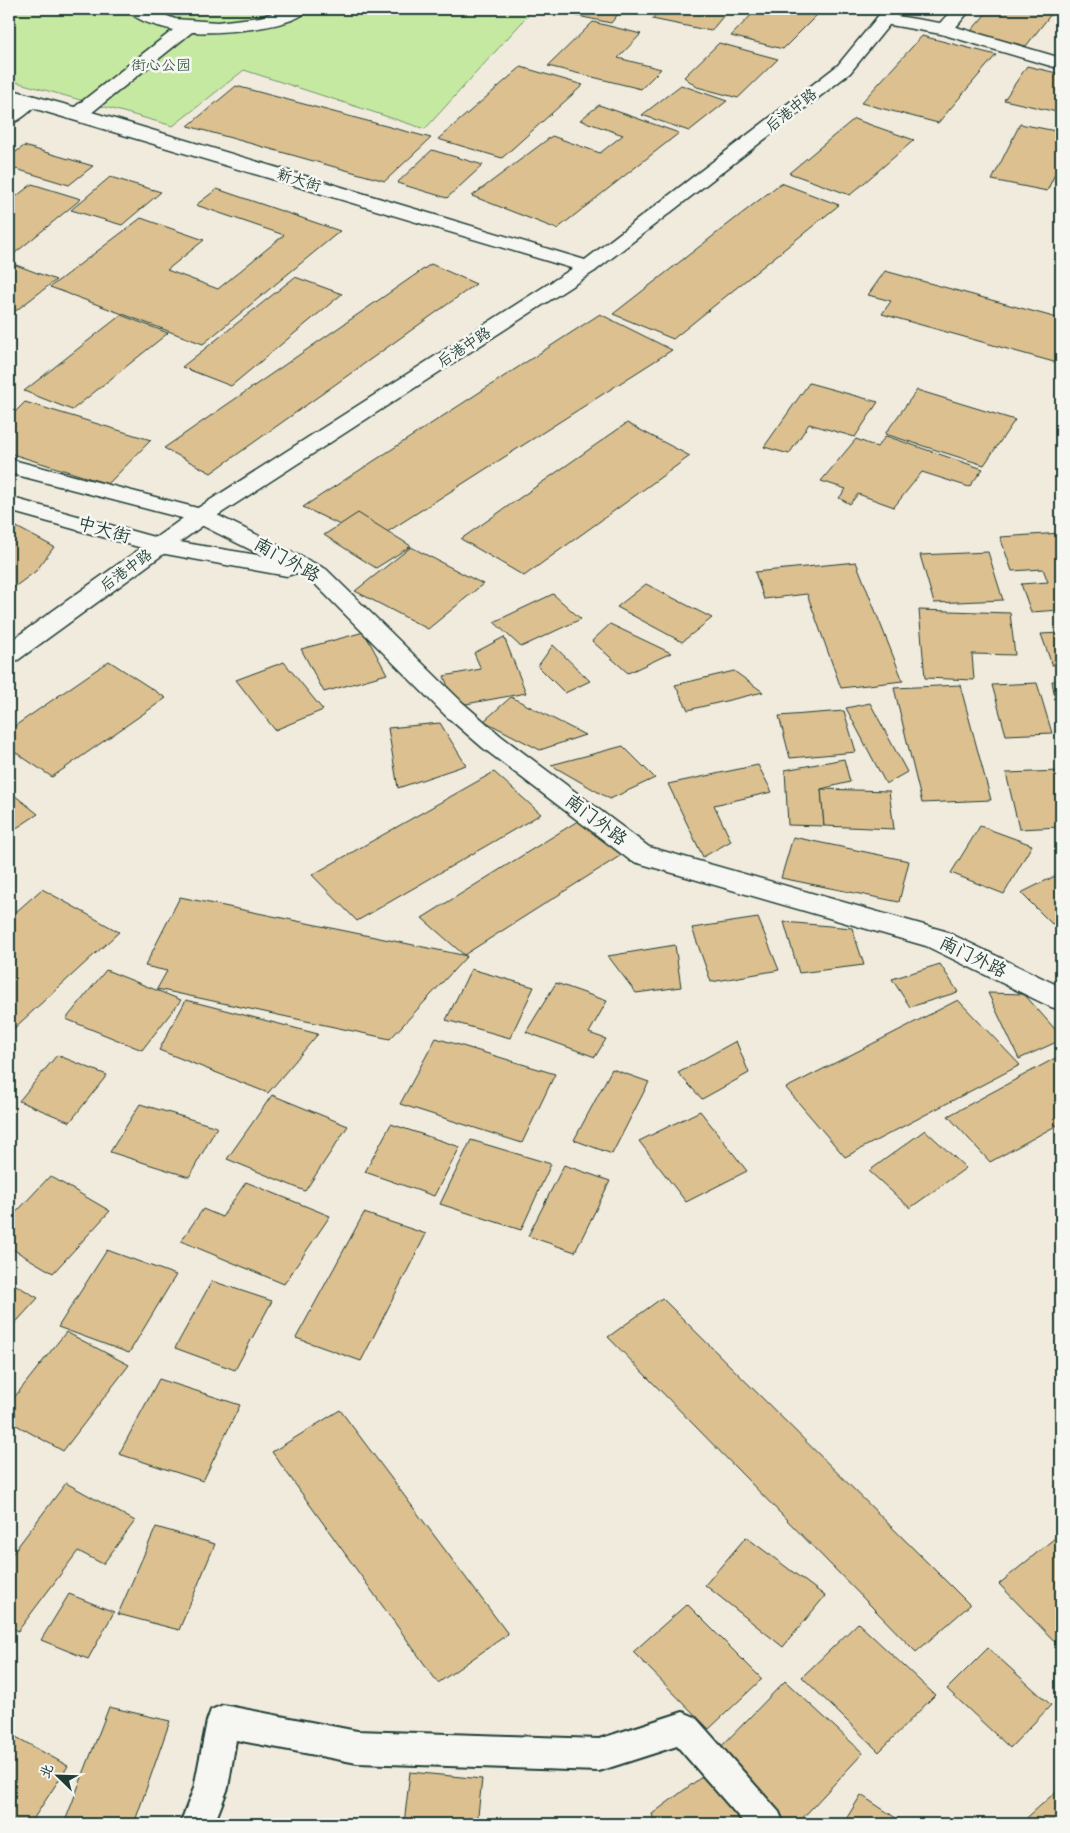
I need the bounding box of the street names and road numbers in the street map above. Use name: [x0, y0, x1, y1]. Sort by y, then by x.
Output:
street label: 后港中路: [762, 84, 820, 136]
street label: 新大街: [275, 165, 323, 195]
street label: 后港中路: [434, 323, 494, 371]
street label: 中大街: [75, 512, 133, 548]
street label: 南门外路: [250, 533, 324, 587]
street label: 后港中路: [96, 545, 156, 595]
street label: 南门外路: [561, 790, 631, 850]
street label: 南门外路: [936, 932, 1010, 982]

